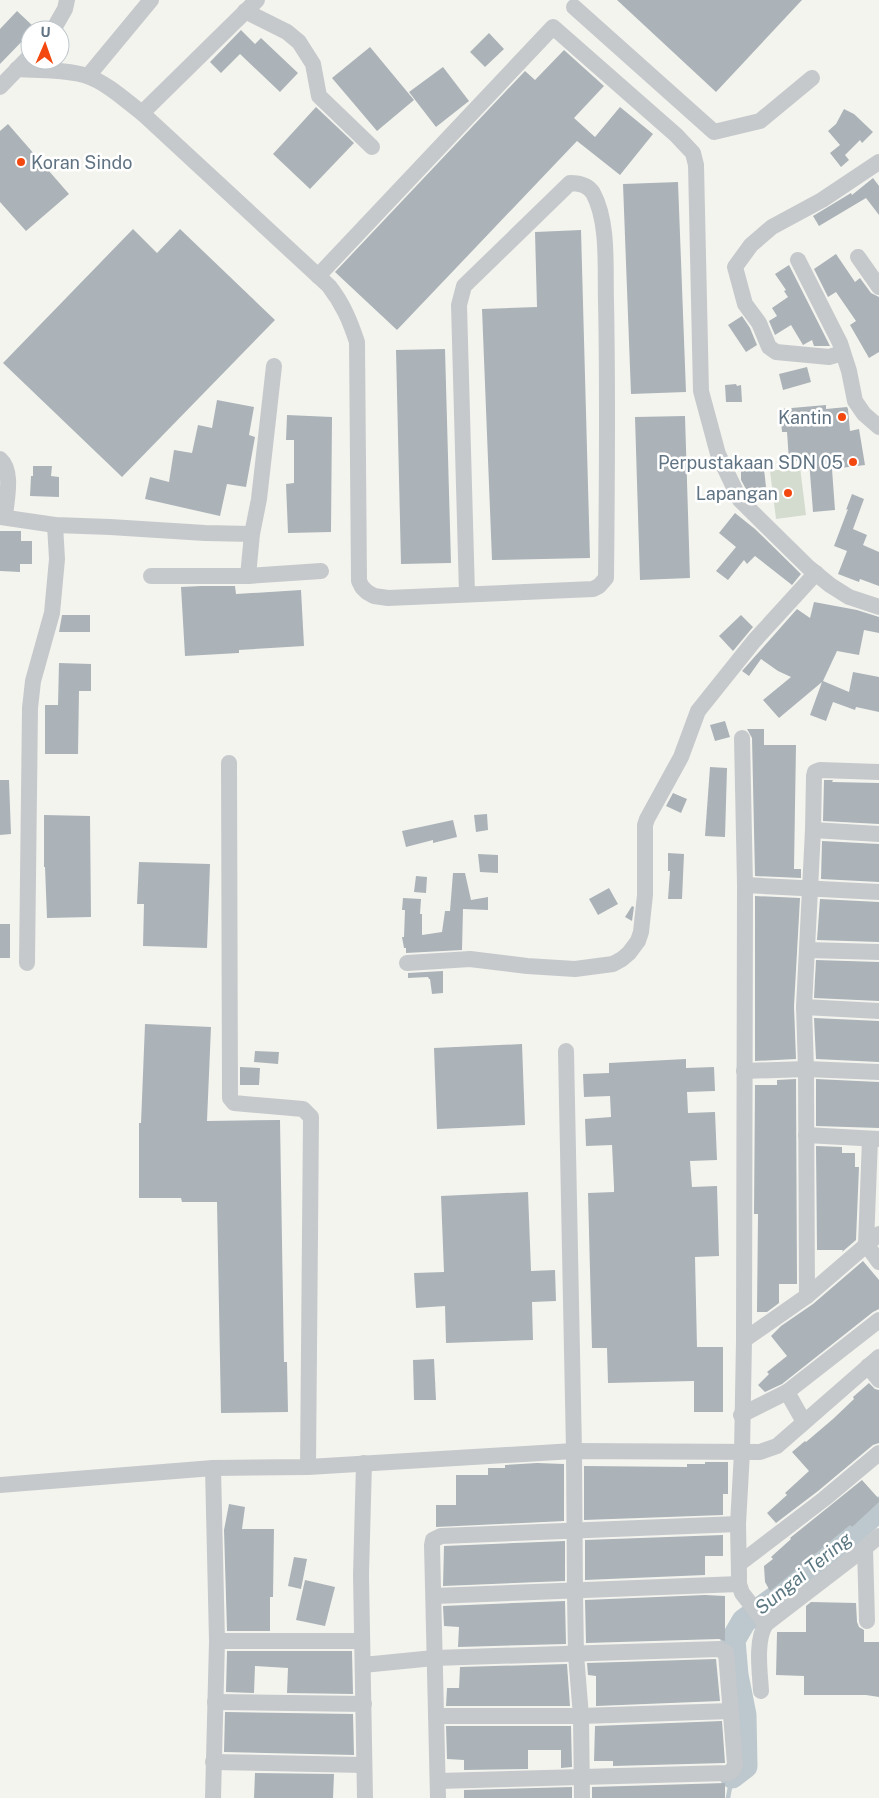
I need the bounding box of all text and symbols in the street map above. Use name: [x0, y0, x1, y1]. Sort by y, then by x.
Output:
north arrow: [20, 20, 70, 70]
text: U: [40, 24, 51, 40]
place label: Koran Sindo: [31, 152, 132, 173]
marker: Koran Sindo: [15, 156, 27, 168]
place label: Kantin: [778, 407, 832, 428]
marker: Kantin: [836, 411, 848, 423]
place label: Perpustakaan SDN 05: [658, 452, 843, 473]
marker: Perpustakaan SDN 05: [847, 456, 859, 468]
place label: Lapangan: [696, 483, 778, 504]
marker: Lapangan: [782, 487, 794, 499]
water label: Sungai Tering: [750, 1527, 856, 1619]

